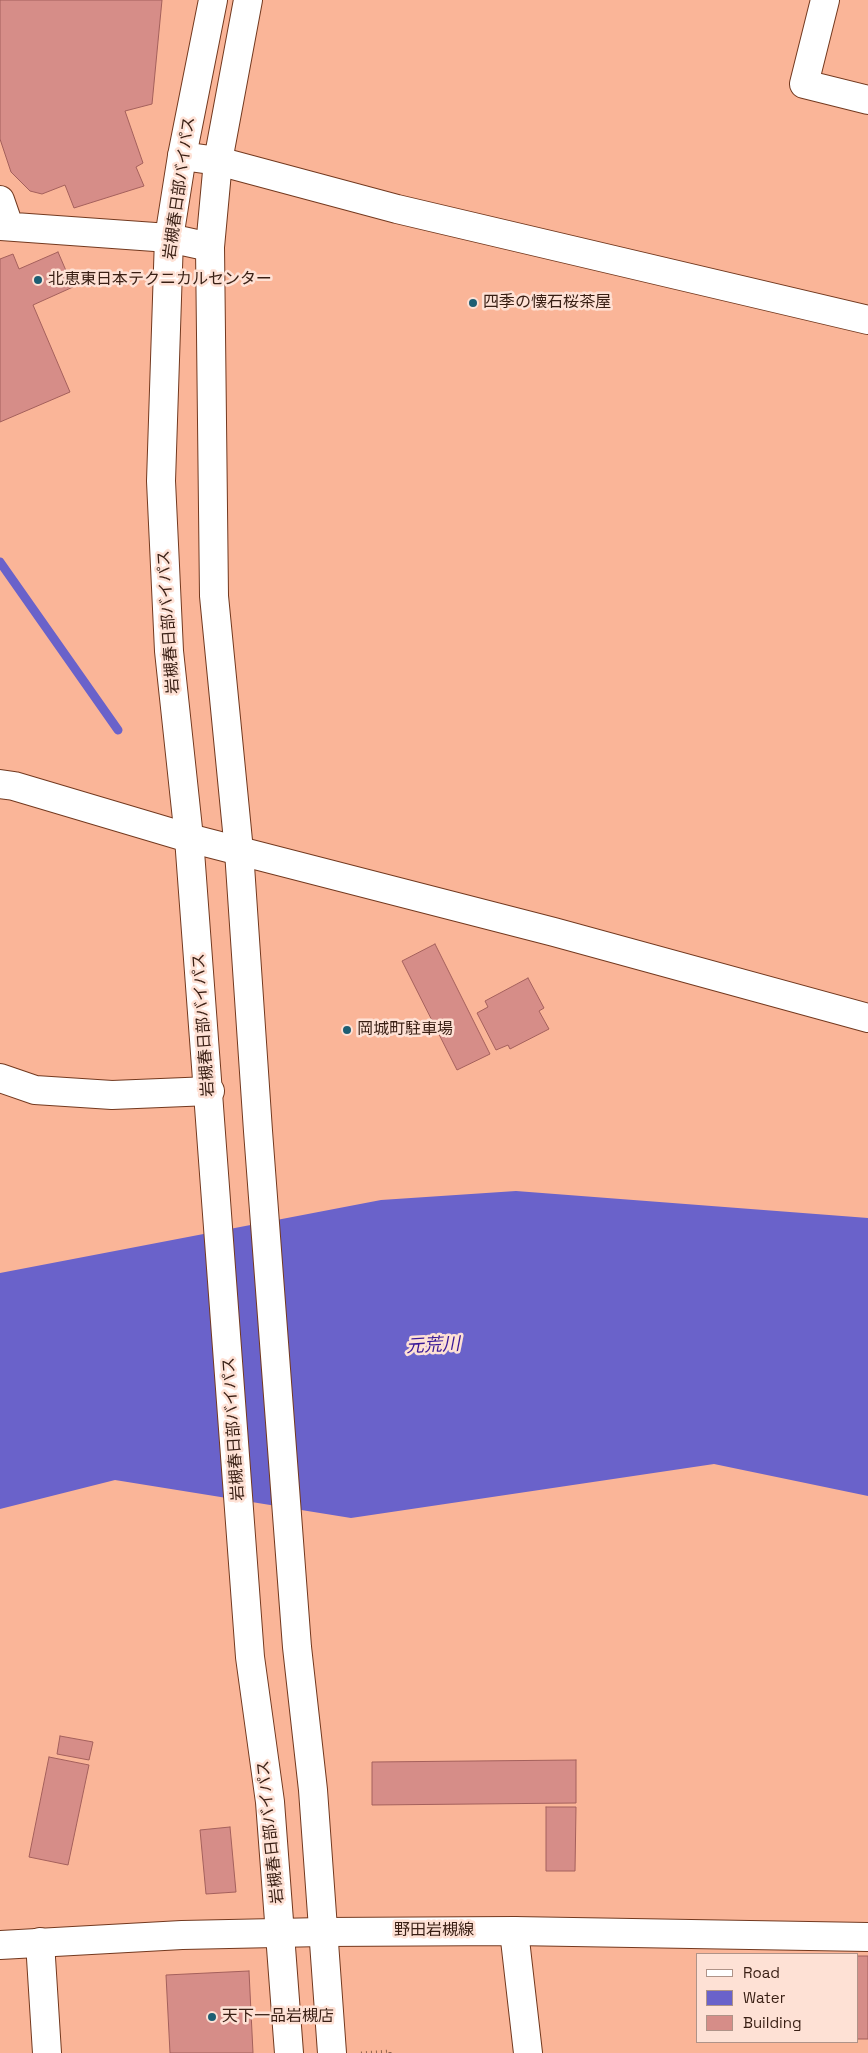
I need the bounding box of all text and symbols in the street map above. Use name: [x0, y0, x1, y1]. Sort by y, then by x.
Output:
street label: 岩槻春日部バイパス: [160, 115, 200, 261]
place label: 北恵東日本テクニカルセンター: [48, 270, 272, 290]
marker: 北恵東日本テクニカルセンター: [32, 274, 44, 286]
place label: 四季の懐石桜茶屋: [483, 293, 611, 313]
marker: 四季の懐石桜茶屋: [467, 297, 479, 309]
street label: 岩槻春日部バイパス: [154, 550, 184, 694]
street label: 岩槻春日部バイパス: [189, 953, 219, 1097]
place label: 岡城町駐車場: [357, 1020, 453, 1040]
marker: 岡城町駐車場: [341, 1024, 353, 1036]
water label: 元荒川: [405, 1334, 461, 1358]
street label: 岩槻春日部バイパス: [219, 1357, 249, 1501]
street label: 岩槻春日部バイパス: [254, 1759, 288, 1905]
street label: 野田岩槻線: [394, 1921, 474, 1941]
legend: [696, 1953, 858, 2043]
text: Road: [743, 1963, 780, 1982]
text: Water: [743, 1988, 785, 2007]
place label: 天下一品岩槻店: [222, 2007, 334, 2027]
marker: 天下一品岩槻店: [206, 2011, 218, 2023]
text: Building: [743, 2013, 802, 2032]

